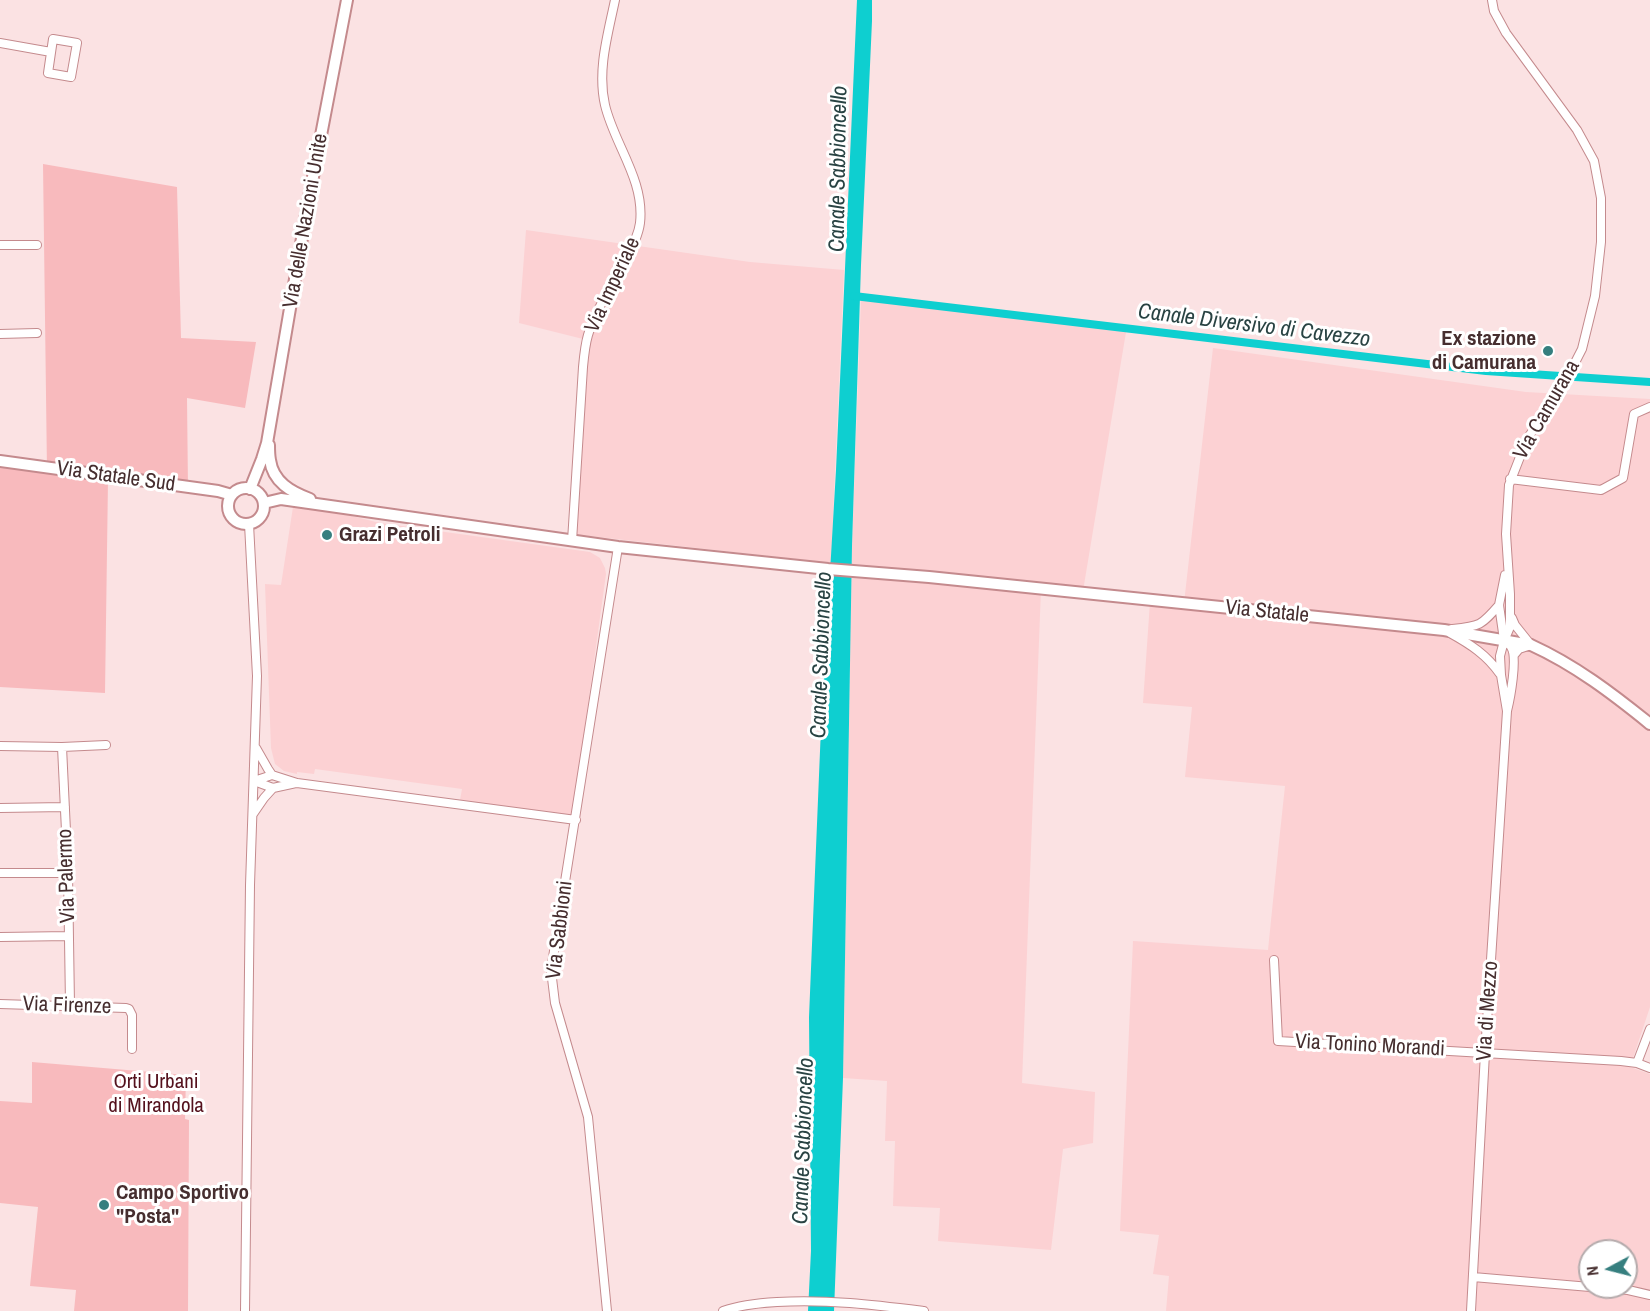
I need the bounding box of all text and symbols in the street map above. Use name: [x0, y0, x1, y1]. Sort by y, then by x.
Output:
water label: Canale Sabbioncello: [824, 86, 854, 252]
street label: Via delle Nazioni Unite: [278, 132, 334, 310]
street label: Via Imperiale: [580, 233, 646, 337]
water label: Canale Diversivo di Cavezzo: [1136, 299, 1372, 353]
place label: Ex stazione di Camurana: [1432, 326, 1536, 376]
marker: Ex stazione di Camurana: [1541, 344, 1555, 358]
street label: Via Camurana: [1508, 356, 1586, 464]
street label: Via Statale Sud: [55, 456, 177, 498]
place label: Grazi Petroli: [339, 522, 440, 548]
marker: Grazi Petroli: [320, 528, 334, 542]
water label: Canale Sabbioncello: [806, 571, 838, 739]
street label: Via Statale: [1224, 595, 1310, 629]
street label: Via Palermo: [53, 828, 81, 924]
street label: Via Sabbioni: [541, 879, 579, 981]
street label: Via di Mezzo: [1472, 960, 1504, 1062]
street label: Via Firenze: [22, 992, 112, 1020]
street label: Via Tonino Morandi: [1294, 1029, 1446, 1063]
water label: Canale Sabbioncello: [788, 1057, 820, 1225]
park label: Orti Urbani di Mirandola: [108, 1069, 204, 1119]
place label: Campo Sportivo "Posta": [116, 1180, 249, 1230]
marker: Campo Sportivo "Posta": [97, 1198, 111, 1212]
north arrow: [1578, 1239, 1638, 1299]
text: N: [1581, 1265, 1604, 1277]

